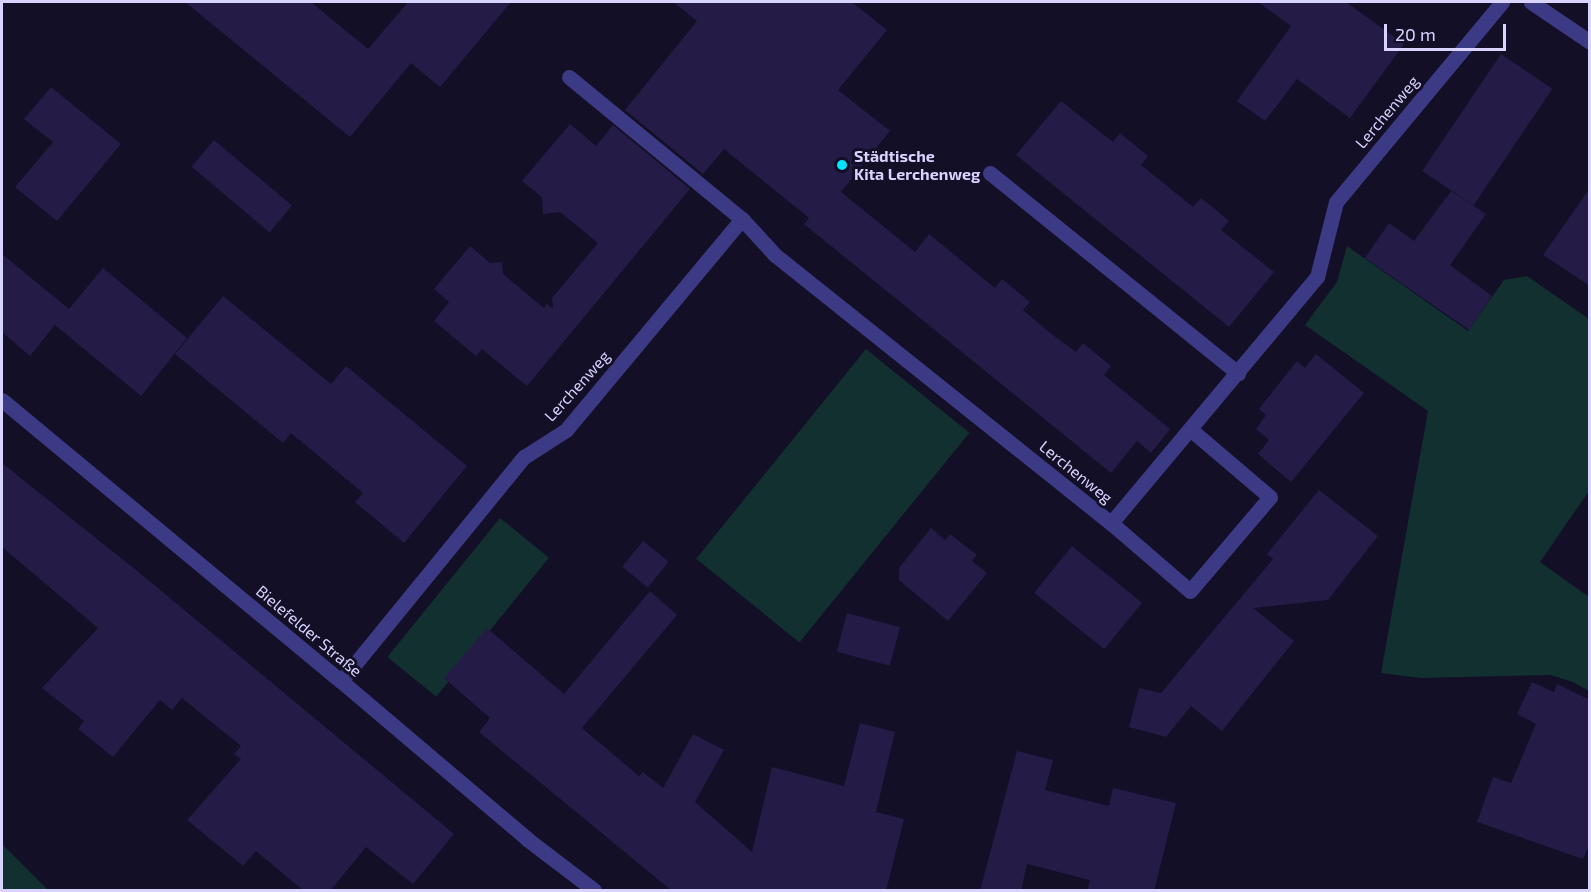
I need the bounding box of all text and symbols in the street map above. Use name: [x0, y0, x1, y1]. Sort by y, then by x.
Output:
scale bar: [1387, 12, 1508, 50]
text: 20 m: [1395, 23, 1436, 45]
street label: Lerchenweg: [1351, 72, 1423, 152]
place label: Städtische Kita Lerchenweg: [854, 146, 980, 184]
marker: Städtische Kita Lerchenweg: [835, 158, 849, 172]
street label: Lerchenweg: [540, 347, 614, 425]
street label: Lerchenweg: [1036, 437, 1116, 507]
street label: Bielefelder Straße: [252, 581, 366, 681]

